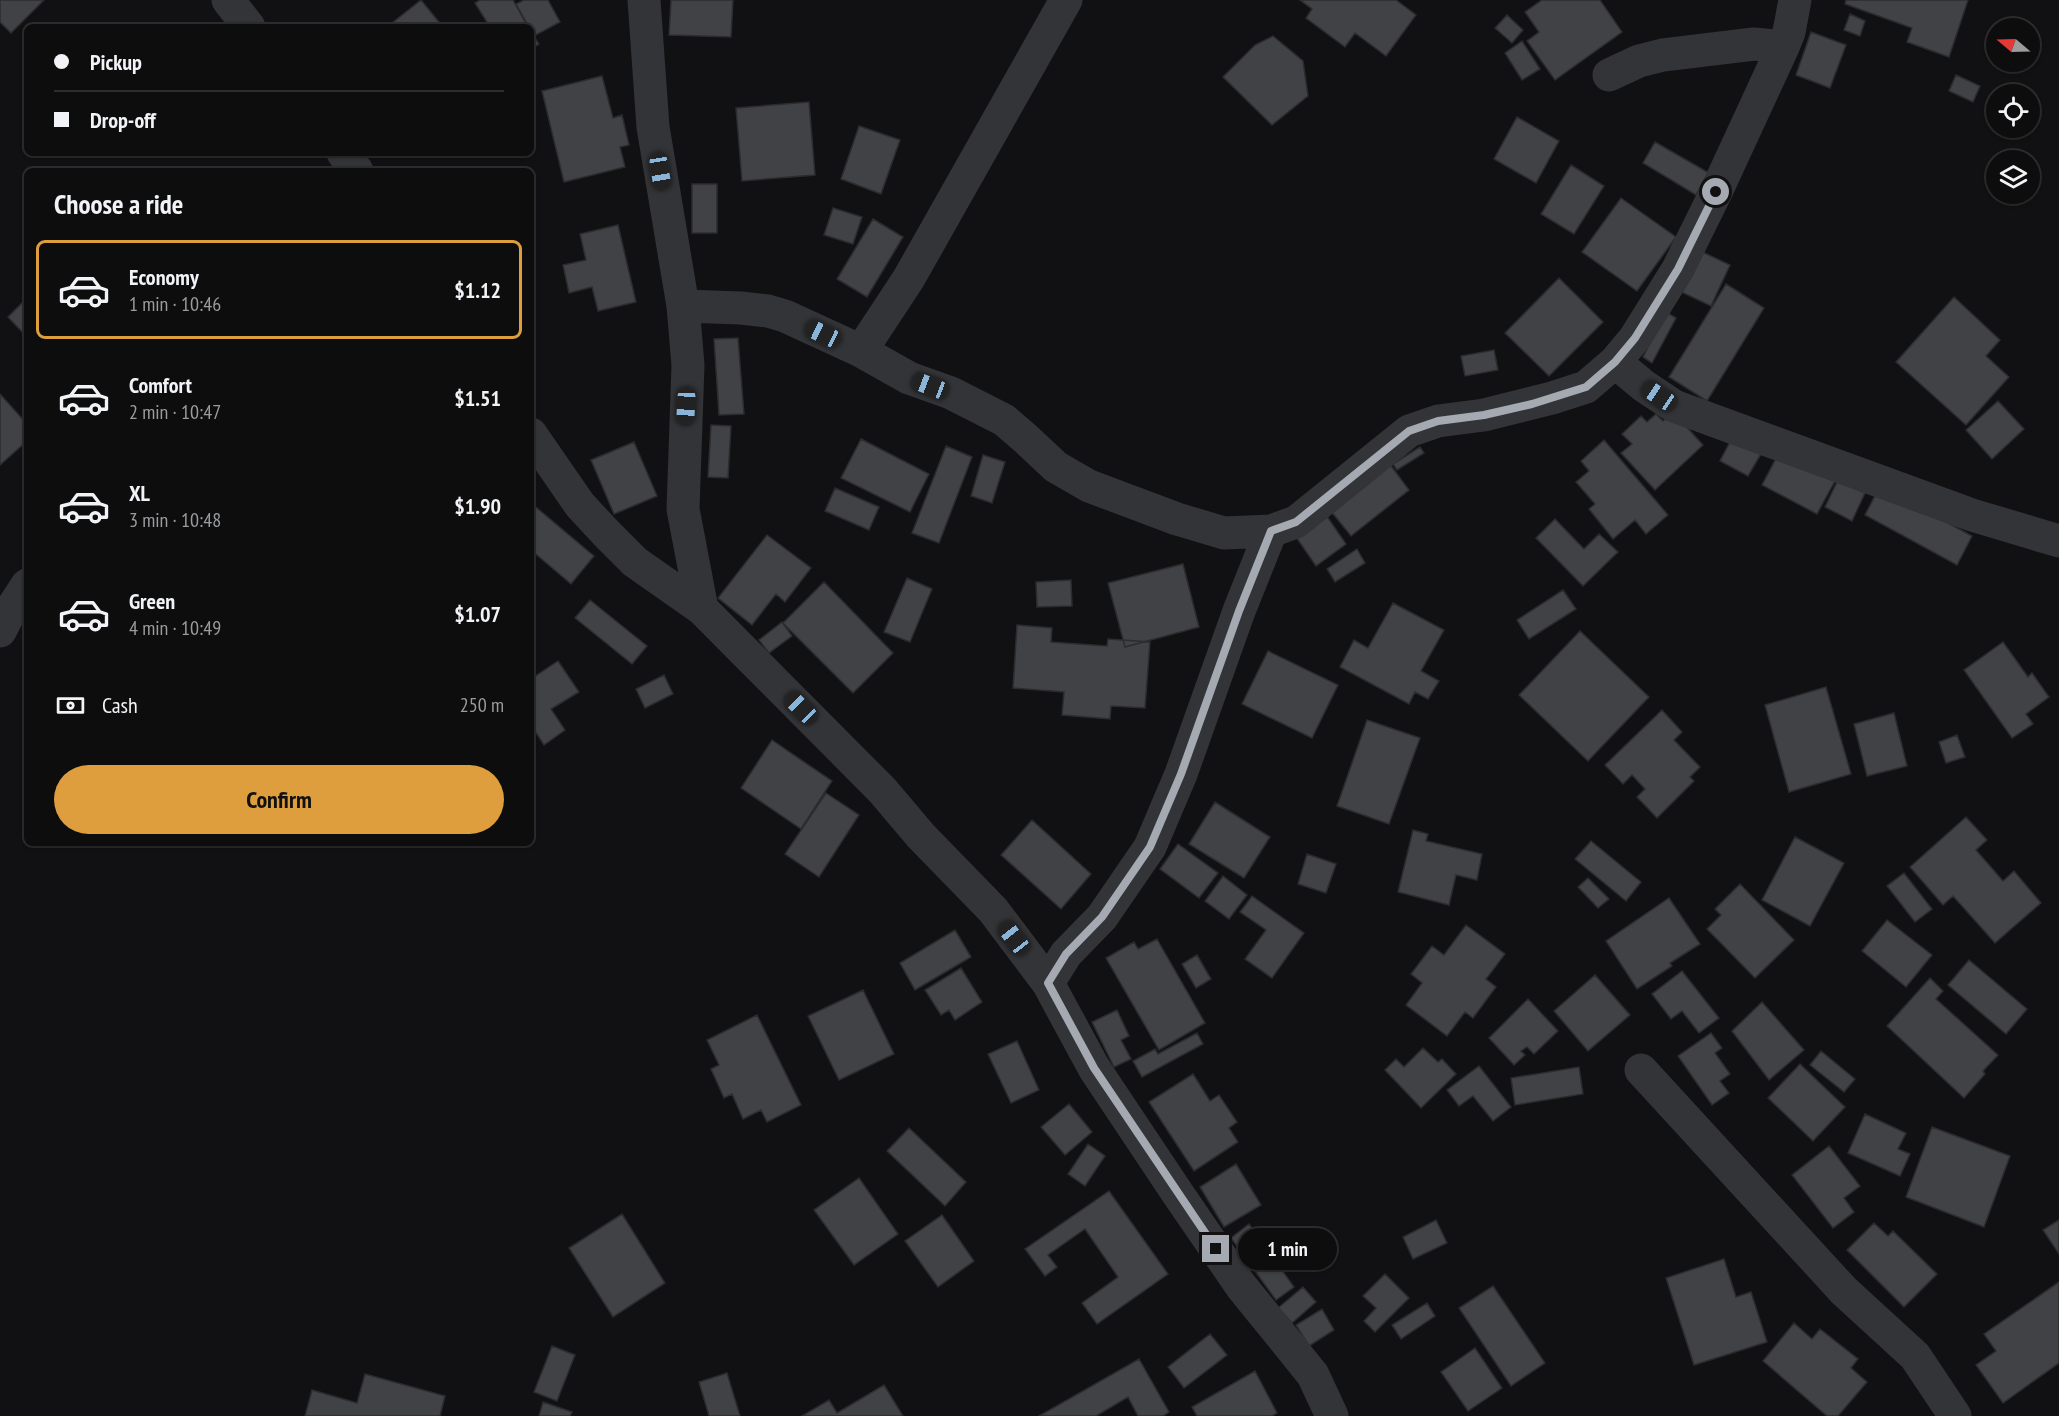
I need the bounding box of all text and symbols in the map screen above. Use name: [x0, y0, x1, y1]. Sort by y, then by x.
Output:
north arrow: [1986, 18, 2040, 72]
map controls: [1986, 18, 2040, 204]
text: Pickup: [90, 48, 142, 76]
button: locate: [1986, 84, 2040, 138]
text: Drop-off: [90, 106, 156, 134]
button: layers: [1986, 150, 2040, 204]
car: [648, 152, 672, 190]
route start: [1702, 178, 1729, 205]
text: Choose a ride: [54, 187, 183, 221]
icon: car: [57, 263, 111, 317]
text: Economy: [129, 263, 199, 291]
text: $1.12: [454, 276, 501, 304]
text: 1 min · 10:46: [129, 291, 221, 317]
car: [803, 318, 843, 350]
icon: car: [57, 371, 111, 425]
text: Comfort: [129, 371, 192, 399]
car: [910, 371, 950, 401]
car: [1639, 378, 1679, 414]
text: $1.51: [454, 384, 501, 412]
car: [676, 388, 696, 424]
text: 2 min · 10:47: [129, 399, 221, 425]
icon: car: [57, 479, 111, 533]
text: XL: [129, 479, 150, 507]
text: $1.90: [454, 492, 501, 520]
text: 3 min · 10:48: [129, 507, 221, 533]
icon: car: [57, 587, 111, 641]
text: Green: [129, 587, 175, 615]
text: $1.07: [454, 600, 501, 628]
text: 4 min · 10:49: [129, 615, 221, 641]
icon: cash: [54, 689, 87, 722]
car: [782, 689, 820, 727]
text: Cash: [102, 691, 138, 719]
text: 250 m: [460, 692, 504, 718]
button: Confirm: [54, 765, 504, 834]
car: [996, 918, 1032, 958]
callout: 1 min: [1237, 1228, 1336, 1270]
route end: [1202, 1235, 1229, 1262]
text: 1 min: [1267, 1236, 1308, 1262]

